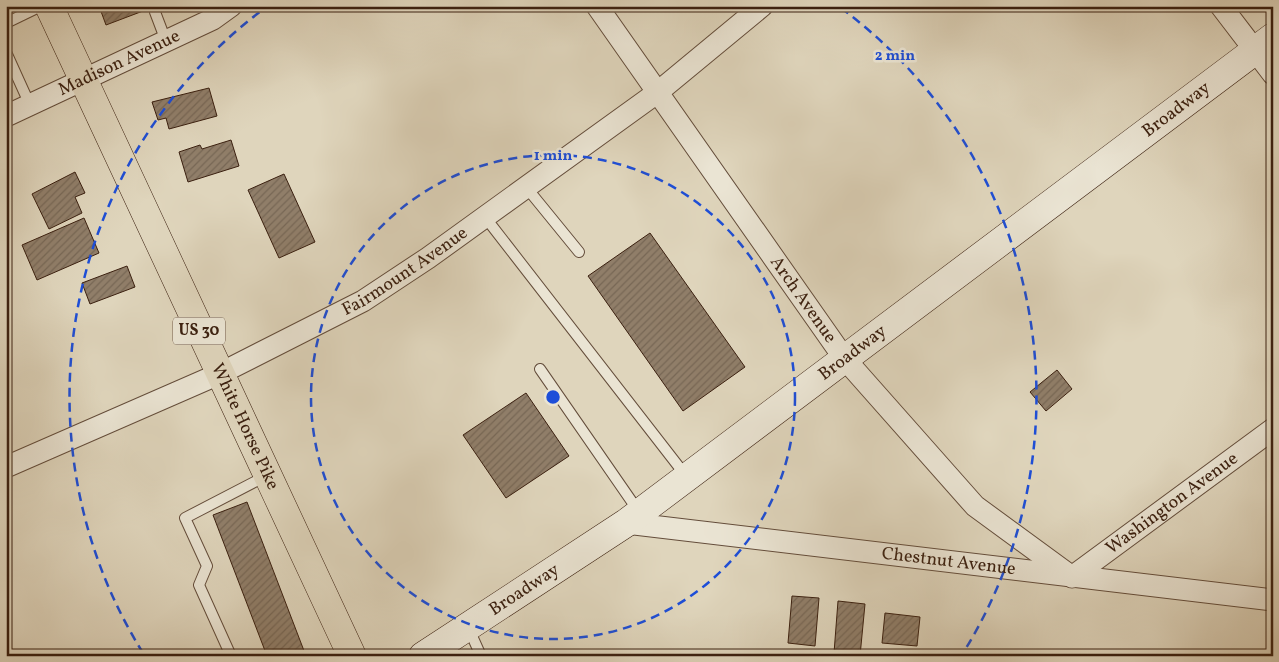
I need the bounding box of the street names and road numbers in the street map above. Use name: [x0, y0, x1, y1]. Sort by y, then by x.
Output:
street label: Madison Avenue: [54, 24, 184, 102]
street label: Broadway: [1137, 76, 1216, 144]
street label: Fairmount Avenue: [338, 221, 473, 322]
street label: Arch Avenue: [764, 251, 842, 348]
road number: US 30: [173, 318, 225, 344]
street label: Broadway: [813, 319, 892, 387]
street label: White Horse Pike: [205, 359, 285, 494]
street label: Washington Avenue: [1101, 446, 1243, 560]
street label: Chestnut Avenue: [880, 541, 1017, 582]
street label: Broadway: [484, 557, 565, 622]

